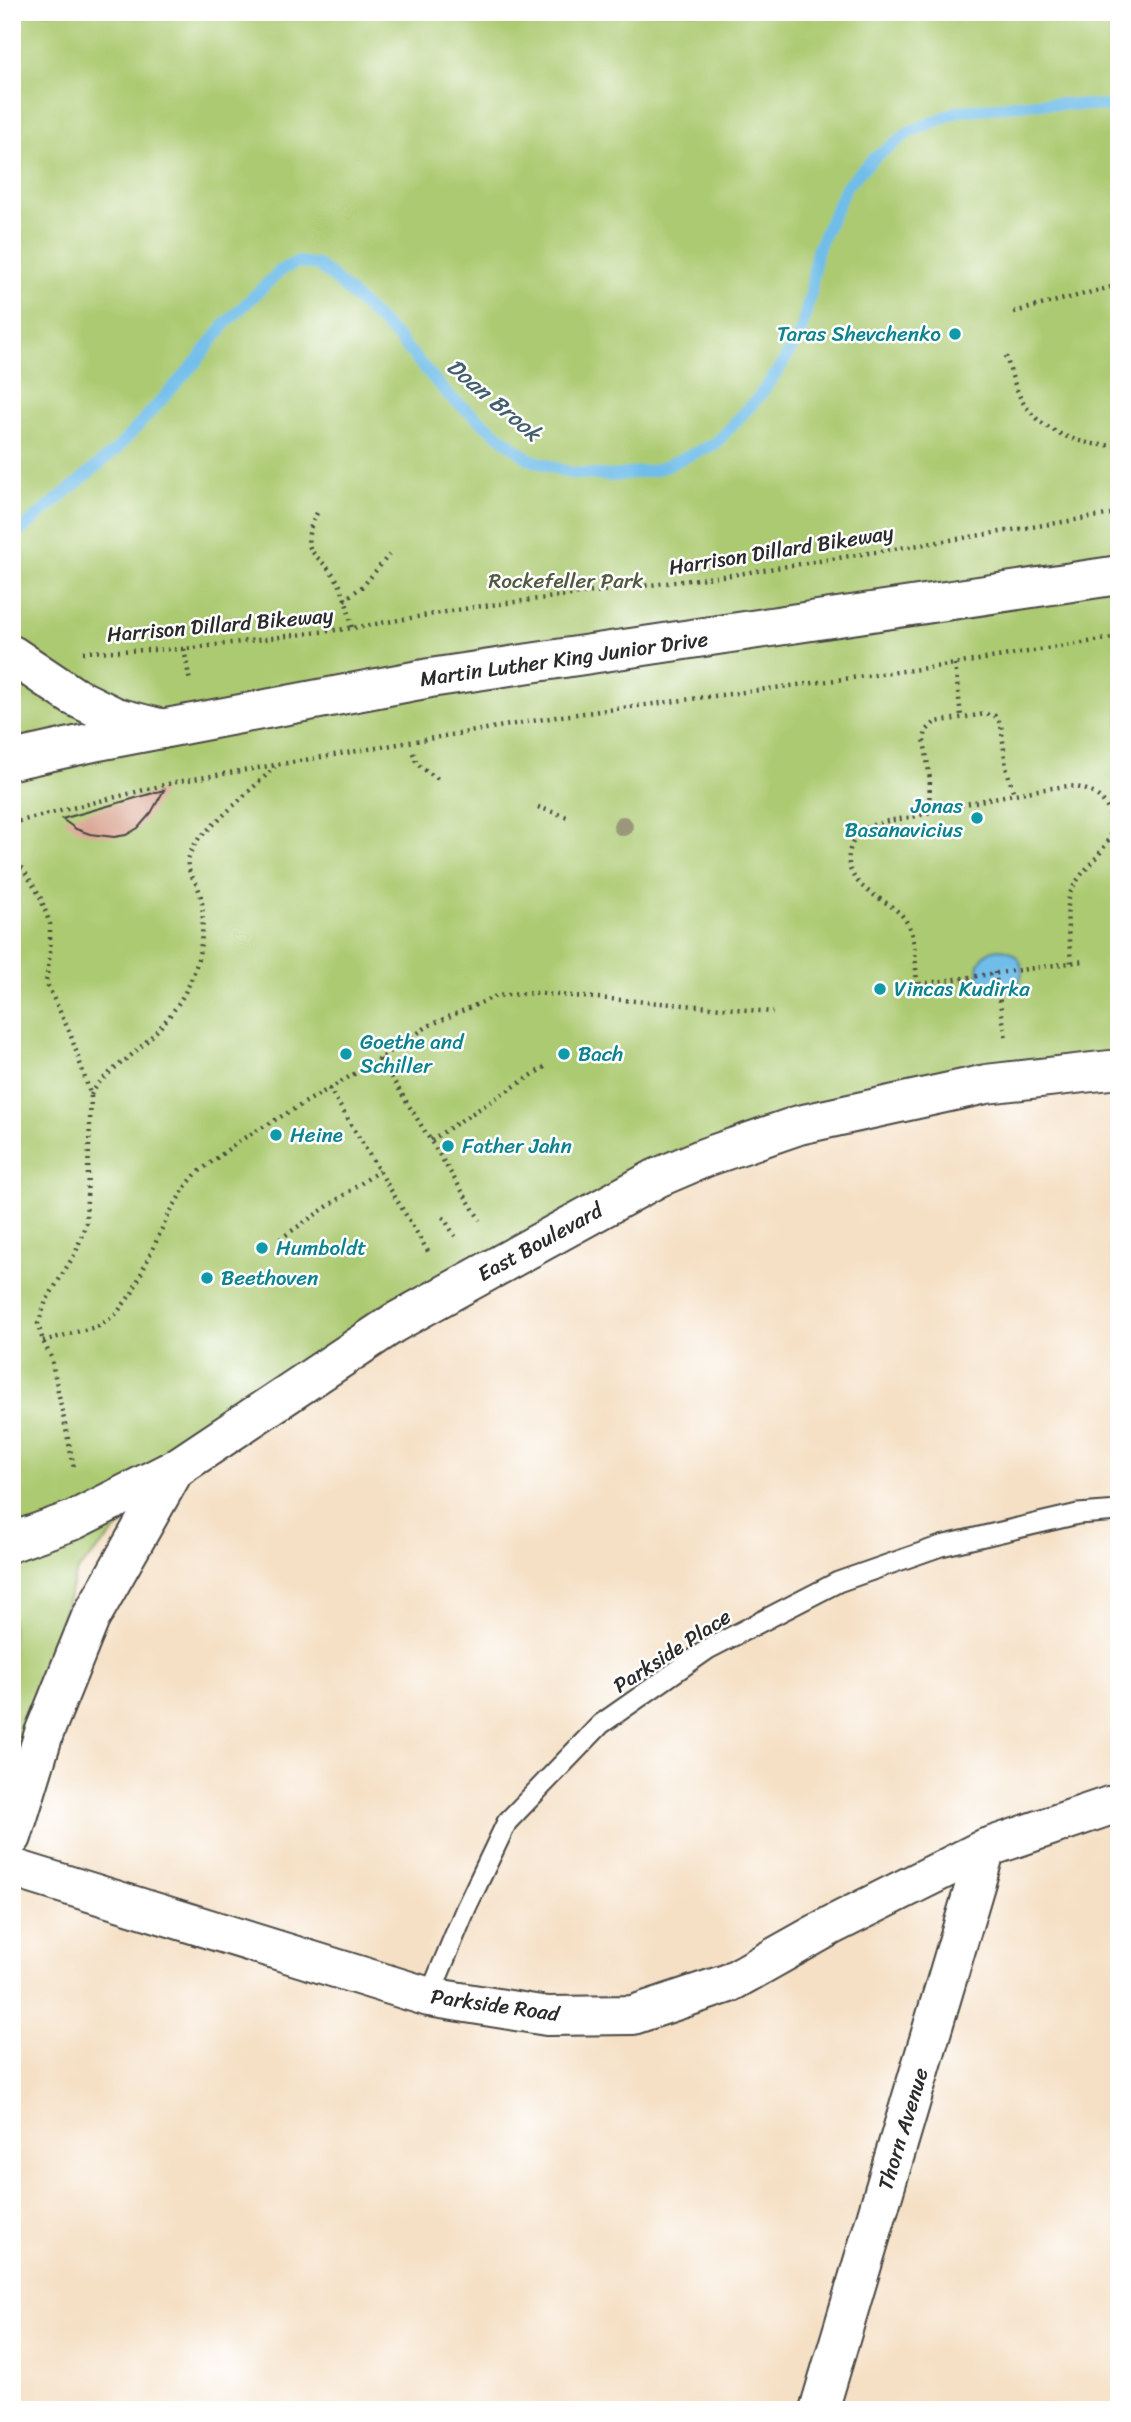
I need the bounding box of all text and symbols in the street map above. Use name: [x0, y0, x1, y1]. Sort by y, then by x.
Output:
place label: Taras Shevchenko: [777, 315, 941, 353]
marker: Taras Shevchenko: [947, 326, 963, 342]
water label: Doan Brook: [437, 347, 553, 454]
street label: Harrison Dillard Bikeway: [666, 513, 896, 587]
park label: Rockefeller Park: [489, 562, 643, 600]
street label: Harrison Dillard Bikeway: [105, 596, 335, 654]
street label: Martin Luther King Junior Drive: [417, 620, 711, 698]
place label: Jonas Basanavicius: [844, 787, 963, 849]
marker: Jonas Basanavicius: [969, 810, 985, 826]
place label: Vincas Kudirka: [894, 970, 1030, 1008]
marker: Vincas Kudirka: [872, 981, 888, 997]
place label: Goethe and Schiller: [360, 1023, 465, 1085]
place label: Bach: [578, 1035, 623, 1073]
marker: Goethe and Schiller: [338, 1046, 354, 1062]
marker: Bach: [556, 1046, 572, 1062]
place label: Heine: [290, 1116, 343, 1154]
marker: Heine: [268, 1127, 284, 1143]
place label: Father Jahn: [462, 1127, 572, 1165]
marker: Father Jahn: [440, 1138, 456, 1154]
street label: East Boulevard: [470, 1191, 611, 1292]
place label: Humboldt: [276, 1229, 366, 1267]
marker: Humboldt: [254, 1240, 270, 1256]
place label: Beethoven: [221, 1259, 318, 1297]
marker: Beethoven: [199, 1270, 215, 1286]
street label: Parkside Place: [605, 1598, 739, 1704]
street label: Parkside Road: [428, 1977, 563, 2033]
street label: Thorn Avenue: [866, 2063, 940, 2195]

